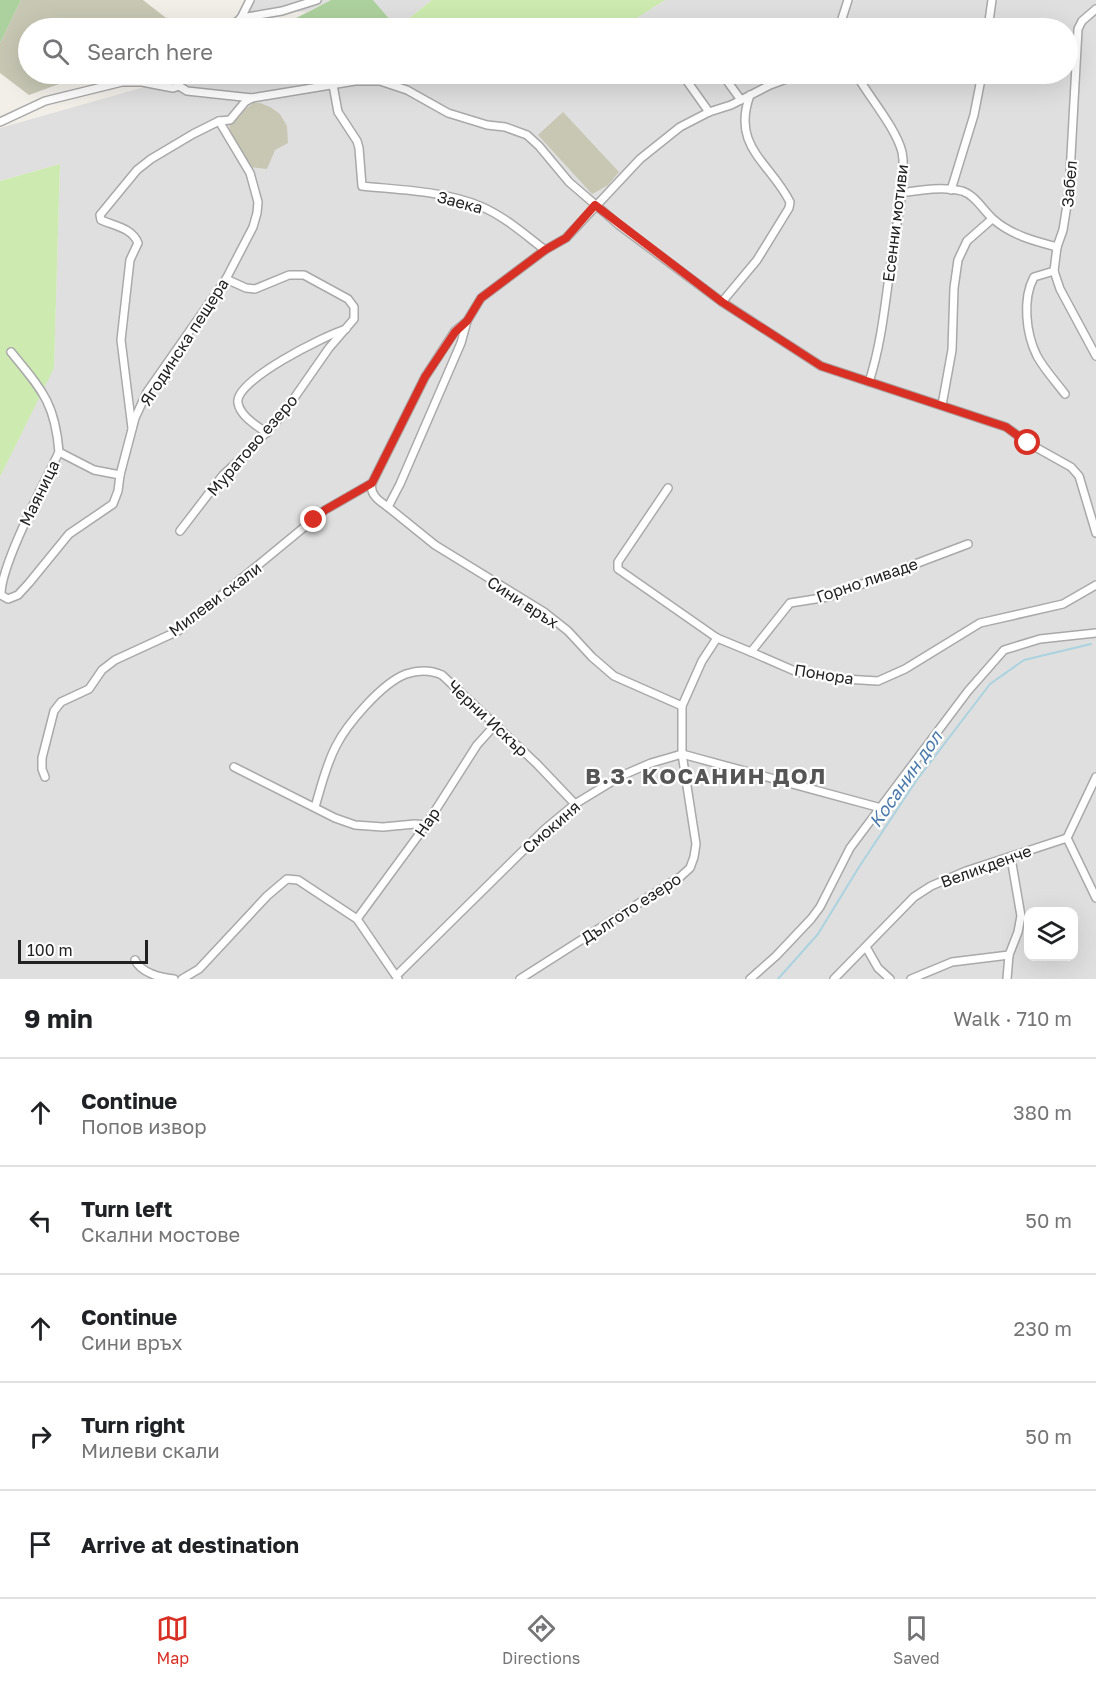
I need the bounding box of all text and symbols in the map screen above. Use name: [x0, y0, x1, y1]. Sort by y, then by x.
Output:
search box: [18, 18, 1078, 84]
icon: search: [39, 35, 72, 68]
text: Search here: [87, 38, 213, 65]
street label: Забел: [1057, 160, 1081, 208]
street label: Есенни мотиви: [878, 163, 912, 283]
street label: Заека: [435, 186, 485, 218]
street label: Ягодинска пещера: [135, 274, 233, 410]
street label: Муратово езеро: [203, 390, 301, 500]
route start: [1014, 429, 1040, 455]
street label: Маяница: [15, 457, 63, 529]
route end: [300, 506, 326, 532]
street label: Горно ливаде: [814, 553, 920, 607]
street label: Милеви скали: [165, 558, 265, 640]
street label: Сини връх: [484, 572, 563, 633]
street label: Понора: [793, 659, 855, 689]
street label: Черни Искър: [444, 676, 533, 761]
water label: Косанин дол: [864, 725, 947, 831]
district label: В.З. КОСАНИН ДОЛ: [585, 762, 827, 789]
street label: Смокиня: [518, 797, 584, 857]
street label: Нар: [410, 803, 444, 840]
street label: Великденче: [938, 840, 1034, 892]
street label: Дългото езеро: [577, 868, 685, 948]
map controls: [1024, 907, 1078, 961]
button: layers: [1024, 907, 1078, 961]
scale bar: [18, 937, 148, 965]
text: 100 m: [27, 940, 73, 960]
text: 9 min: [24, 1003, 93, 1034]
text: Walk · 710 m: [953, 1006, 1072, 1030]
text: Continue: [81, 1087, 177, 1114]
icon: ahead: [24, 1096, 57, 1129]
text: 380 m: [1013, 1100, 1072, 1124]
text: Попов извор: [81, 1114, 207, 1138]
text: Turn left: [81, 1195, 172, 1222]
icon: left: [24, 1204, 57, 1237]
text: 50 m: [1025, 1208, 1072, 1232]
text: Скални мостове: [81, 1222, 240, 1246]
text: Continue: [81, 1303, 177, 1330]
icon: ahead: [24, 1312, 57, 1345]
text: 230 m: [1014, 1316, 1072, 1340]
text: Сини връх: [81, 1330, 183, 1354]
text: Turn right: [81, 1411, 185, 1438]
icon: right: [24, 1420, 57, 1453]
text: 50 m: [1025, 1424, 1072, 1448]
text: Милеви скали: [81, 1438, 220, 1462]
icon: arrive: [24, 1528, 57, 1561]
text: Arrive at destination: [81, 1531, 299, 1558]
tab: Map: [156, 1612, 189, 1668]
tab: Directions: [502, 1612, 580, 1668]
tab: Saved: [893, 1612, 940, 1668]

